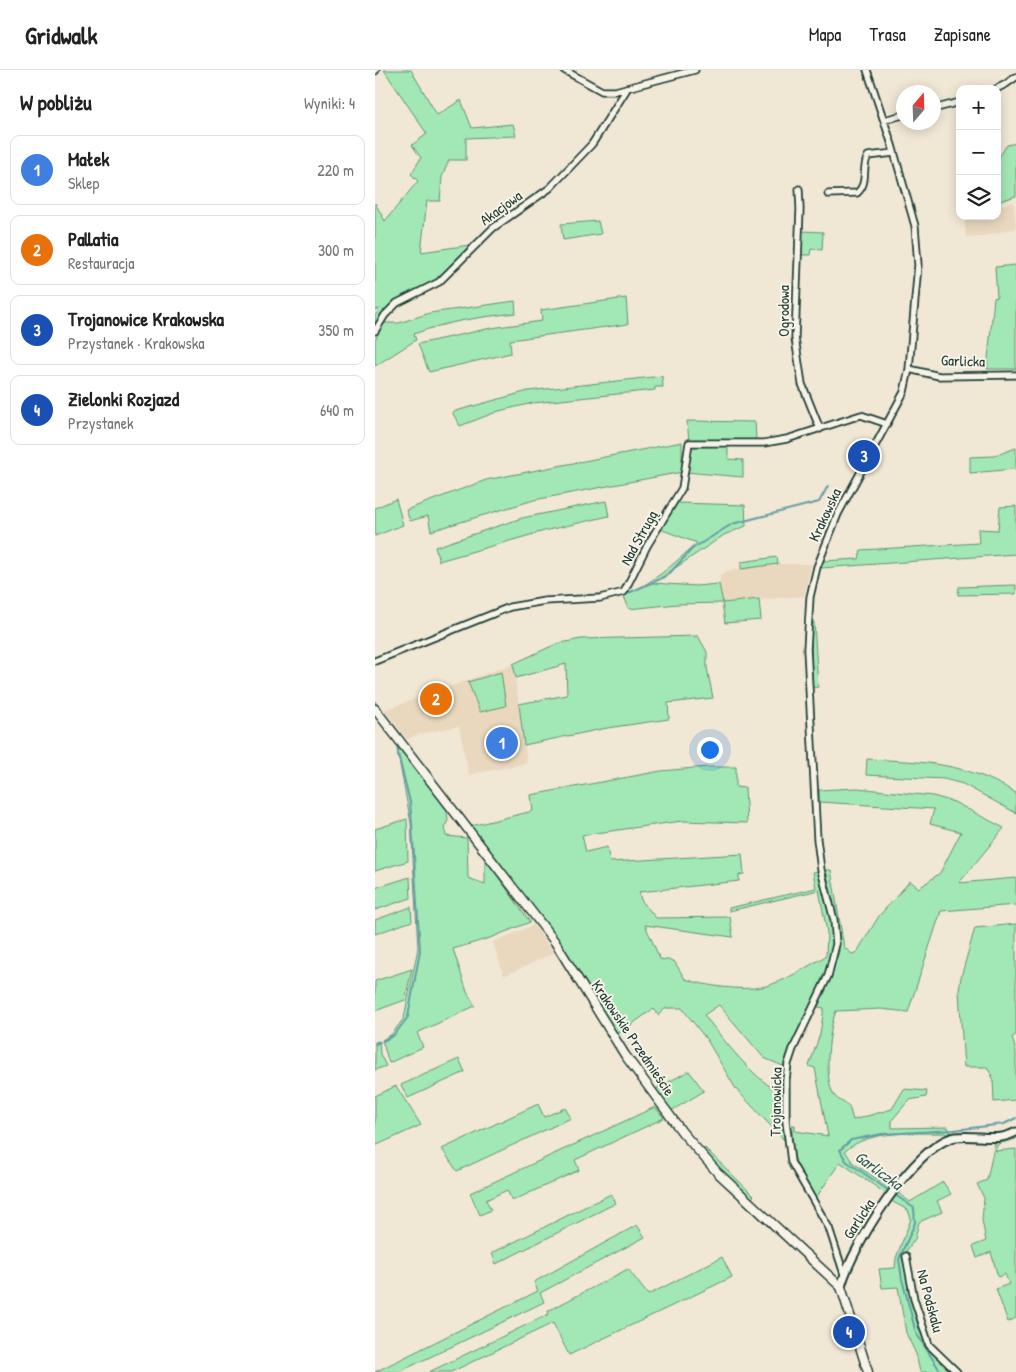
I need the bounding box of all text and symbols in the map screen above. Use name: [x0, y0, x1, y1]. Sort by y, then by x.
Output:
text: Gridwalk: [25, 19, 97, 51]
text: Mapa: [809, 22, 841, 47]
text: Trasa: [869, 22, 906, 47]
text: Zapisane: [934, 22, 991, 47]
north arrow: [896, 85, 941, 130]
map controls: [956, 85, 1001, 220]
button: +: [956, 85, 1001, 130]
text: W pobliżu: [20, 88, 92, 117]
text: Wyniki: 4: [304, 92, 355, 114]
button: −: [956, 130, 1001, 175]
text: Małek: [68, 146, 109, 172]
text: 1: [34, 159, 40, 181]
text: 220 m: [317, 159, 354, 181]
text: Sklep: [68, 172, 99, 194]
button: layers: [956, 175, 1001, 220]
street label: Akacjowa: [475, 185, 526, 230]
text: Pallatia: [68, 226, 118, 252]
text: 2: [33, 239, 41, 261]
text: 300 m: [318, 239, 354, 261]
text: Restauracja: [68, 252, 135, 274]
street label: Ogrodowa: [773, 285, 794, 337]
text: Trojanowice Krakowska: [68, 306, 224, 332]
text: 3: [33, 319, 41, 341]
text: 350 m: [318, 319, 354, 341]
text: Przystanek · Krakowska: [68, 332, 205, 354]
street label: Garlicka: [941, 349, 986, 372]
text: Zielonki Rozjazd: [68, 386, 179, 412]
text: 4: [34, 399, 40, 421]
text: 640 m: [320, 399, 354, 421]
text: Przystanek: [68, 412, 134, 434]
pin: 3: [848, 437, 880, 475]
street label: Krakowska: [803, 485, 846, 545]
street label: Nad Strugą: [615, 506, 663, 569]
pin: 2: [420, 680, 452, 718]
pin: 1: [486, 724, 518, 762]
your location: [697, 737, 723, 763]
street label: Krakowskie Przedmieście: [587, 976, 680, 1100]
street label: Trojanowicka: [764, 1067, 787, 1137]
water label: Garliczka: [851, 1145, 909, 1196]
street label: Garlicka: [838, 1194, 879, 1243]
street label: Na Podskalu: [912, 1267, 949, 1335]
pin: 4: [833, 1313, 865, 1351]

